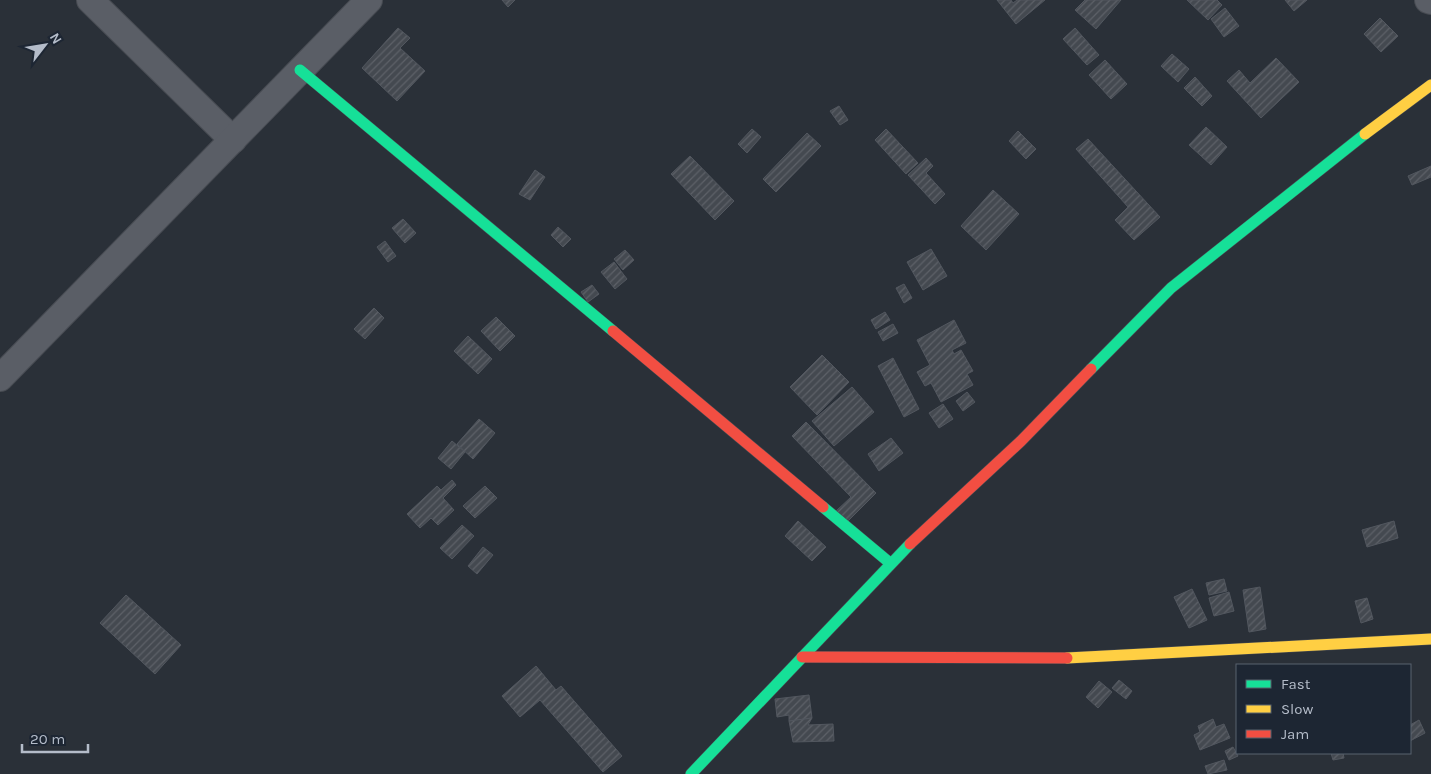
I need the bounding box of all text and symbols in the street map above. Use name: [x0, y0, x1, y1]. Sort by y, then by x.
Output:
north arrow: [20, 20, 70, 70]
text: N: [46, 30, 66, 47]
legend: [1236, 664, 1411, 754]
text: Fast: [1281, 675, 1311, 693]
text: Slow: [1281, 700, 1313, 718]
scale bar: [22, 722, 89, 754]
text: Jam: [1281, 725, 1309, 743]
text: 20 m: [30, 730, 65, 748]

